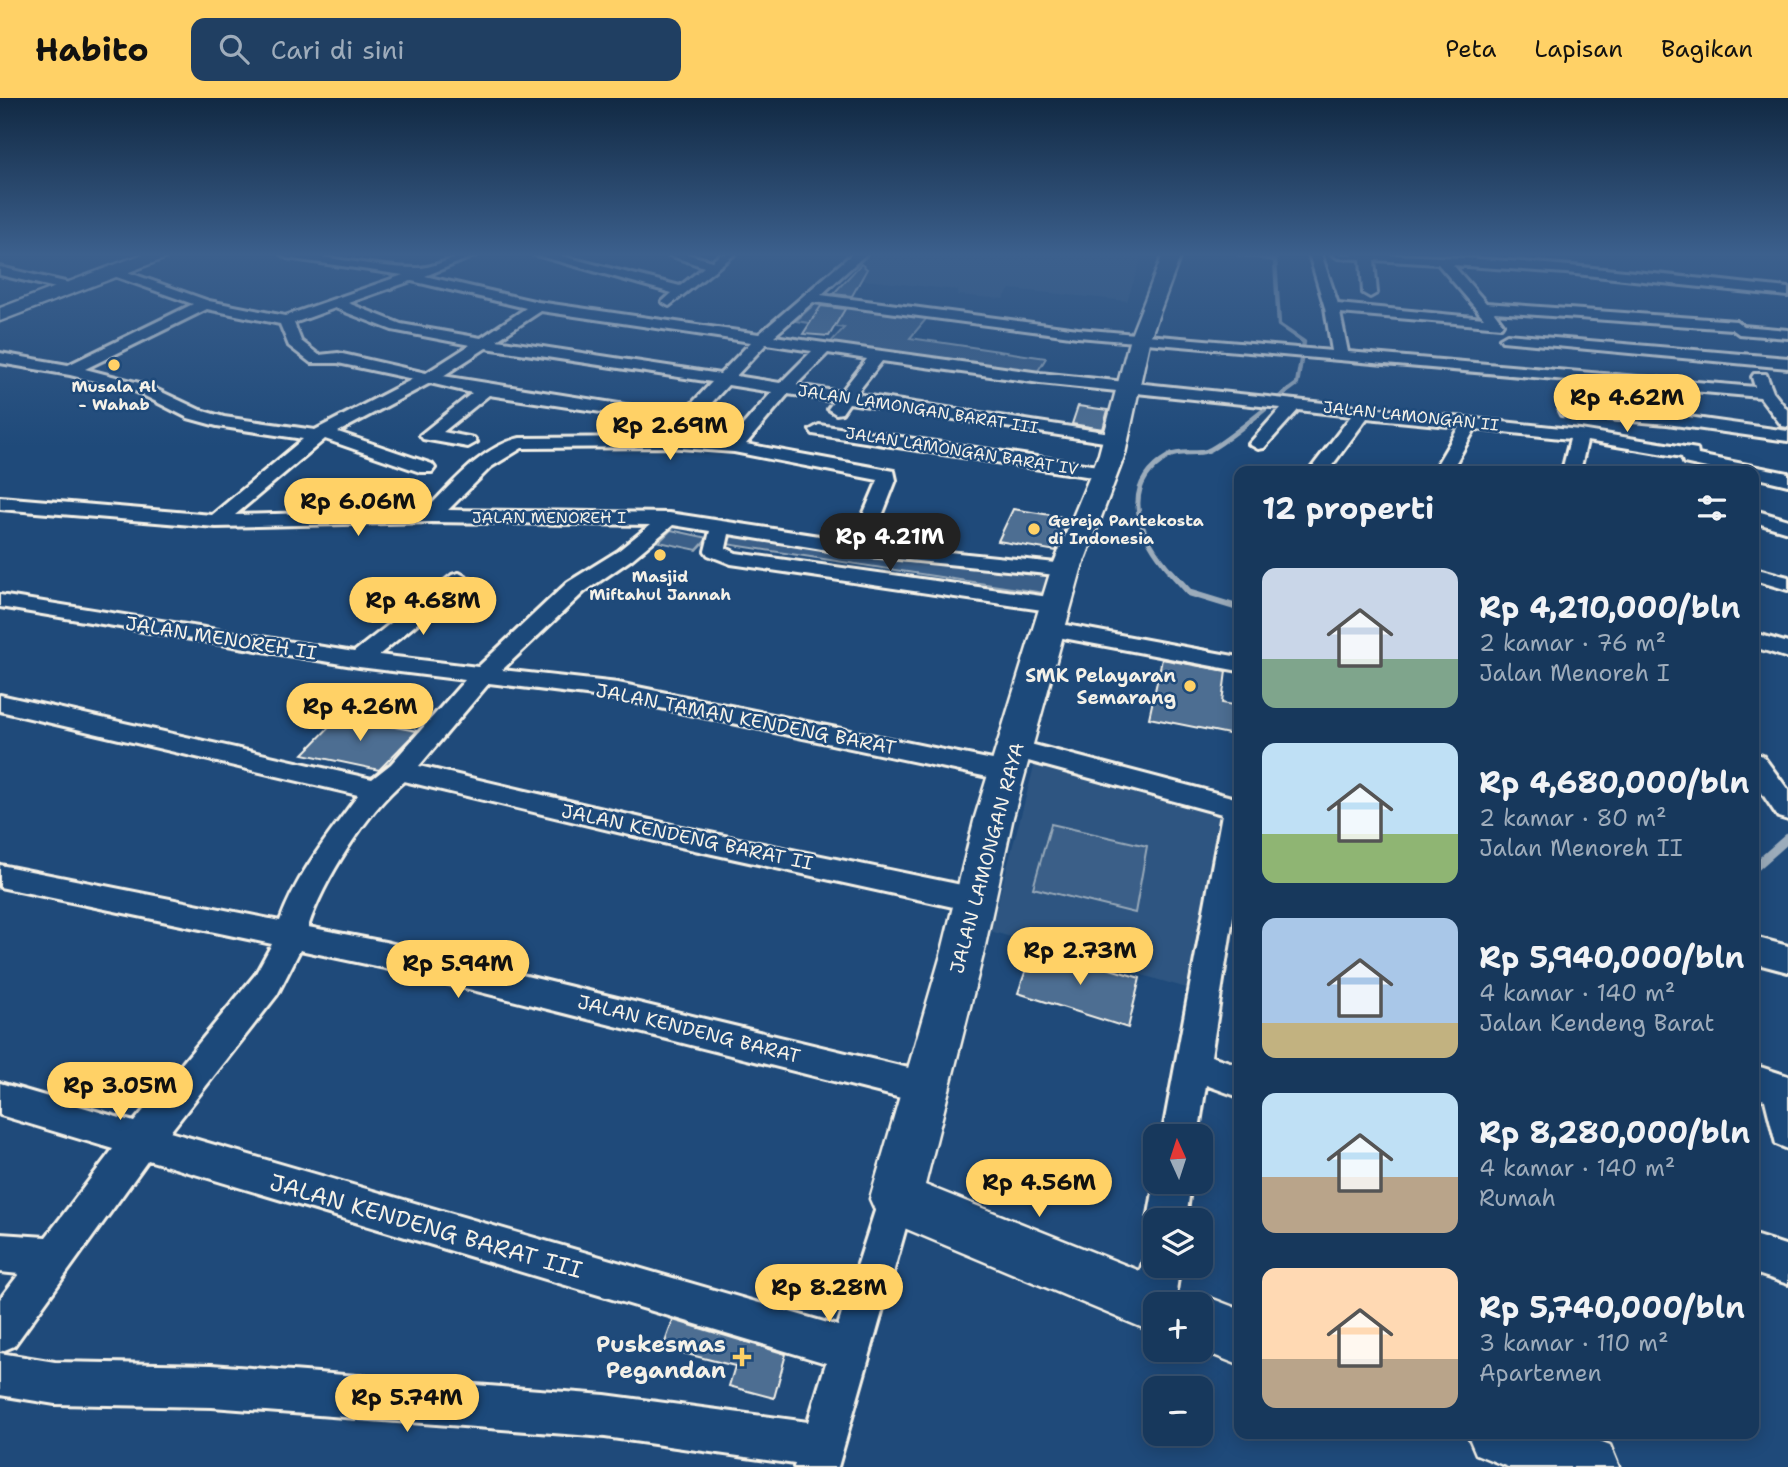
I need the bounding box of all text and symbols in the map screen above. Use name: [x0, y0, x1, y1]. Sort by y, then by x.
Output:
search box: [191, 18, 681, 81]
text: Habito: [35, 27, 149, 72]
icon: search: [215, 30, 253, 68]
text: Cari di sini: [271, 32, 405, 67]
text: Peta: [1445, 33, 1496, 65]
text: Lapisan: [1534, 33, 1623, 65]
text: Bagikan: [1661, 33, 1753, 65]
marker: Musala Al - Wahab: [106, 357, 122, 373]
pin: Rp 4.62M: [1555, 374, 1699, 434]
place label: Musala Al - Wahab: [71, 376, 157, 415]
street label: JALAN LAMONGAN BARAT III: [796, 380, 1040, 438]
text: Rp 4.62M: [1570, 382, 1684, 412]
street label: JALAN LAMONGAN II: [1322, 396, 1500, 436]
pin: Rp 2.69M: [598, 402, 742, 462]
text: Rp 2.69M: [612, 410, 728, 440]
street label: JALAN LAMONGAN BARAT IV: [844, 422, 1080, 480]
pin: Rp 6.06M: [286, 478, 430, 538]
text: Rp 6.06M: [300, 486, 416, 516]
text: 12 properti: [1262, 488, 1434, 529]
icon: filters: [1693, 489, 1731, 527]
street label: JALAN MENOREH I: [472, 507, 626, 528]
place label: Gereja Pantekosta di Indonesia: [1048, 510, 1204, 549]
pin: Rp 4.21M: [818, 514, 962, 573]
text: Rp 4.21M: [836, 521, 944, 551]
marker: Gereja Pantekosta di Indonesia: [1026, 521, 1042, 537]
marker: Masjid Miftahul Jannah: [652, 547, 668, 563]
place label: Masjid Miftahul Jannah: [589, 566, 731, 605]
pin: Rp 4.68M: [351, 578, 495, 637]
text: Rp 4.68M: [365, 585, 481, 615]
text: Rp 4,210,000/bln: [1479, 587, 1740, 628]
icon: home: [1318, 596, 1402, 680]
street label: JALAN MENOREH II: [123, 611, 319, 665]
text: 2 kamar · 76 m²: [1479, 628, 1666, 658]
text: Jalan Menoreh I: [1479, 658, 1670, 688]
place label: SMK Pelayaran Semarang: [1025, 663, 1176, 710]
street label: JALAN TAMAN KENDENG BARAT: [594, 678, 899, 760]
marker: SMK Pelayaran Semarang: [1182, 678, 1198, 694]
pin: Rp 4.26M: [288, 684, 432, 743]
text: Rp 4.26M: [302, 691, 418, 721]
street label: JALAN LAMONGAN RAYA: [944, 739, 1030, 976]
text: Rp 4,680,000/bln: [1479, 762, 1749, 803]
icon: home: [1318, 771, 1402, 855]
street label: JALAN KENDENG BARAT II: [559, 798, 815, 876]
text: 2 kamar · 80 m²: [1479, 803, 1666, 833]
text: Jalan Menoreh II: [1479, 833, 1683, 863]
pin: Rp 2.73M: [1008, 928, 1152, 987]
text: Rp 2.73M: [1023, 935, 1137, 965]
text: Rp 5,940,000/bln: [1479, 937, 1745, 978]
pin: Rp 5.94M: [386, 940, 530, 1000]
icon: home: [1318, 946, 1402, 1030]
text: Rp 5.94M: [402, 948, 514, 978]
text: 4 kamar · 140 m²: [1479, 978, 1675, 1008]
street label: JALAN KENDENG BARAT: [575, 989, 803, 1069]
text: Jalan Kendeng Barat: [1479, 1008, 1714, 1038]
pin: Rp 3.05M: [48, 1062, 192, 1122]
text: Rp 3.05M: [63, 1070, 177, 1100]
text: Rp 8,280,000/bln: [1479, 1112, 1750, 1153]
icon: home: [1318, 1121, 1402, 1205]
north arrow: [1143, 1124, 1213, 1194]
map controls: [1143, 1124, 1213, 1446]
text: 4 kamar · 140 m²: [1479, 1153, 1675, 1183]
pin: Rp 4.56M: [967, 1160, 1111, 1219]
street label: JALAN KENDENG BARAT III: [266, 1167, 586, 1285]
text: Rp 4.56M: [982, 1167, 1096, 1197]
text: Rumah: [1479, 1183, 1556, 1213]
button: layers: [1143, 1208, 1213, 1278]
pin: Rp 8.28M: [757, 1264, 901, 1324]
text: Rp 8.28M: [771, 1272, 887, 1302]
text: Rp 5,740,000/bln: [1479, 1287, 1745, 1328]
button: +: [1143, 1292, 1213, 1362]
icon: home: [1318, 1296, 1402, 1380]
text: 3 kamar · 110 m²: [1479, 1328, 1669, 1358]
place label: Puskesmas Pegandan: [596, 1329, 726, 1385]
marker: Puskesmas Pegandan: [732, 1347, 752, 1367]
text: Apartemen: [1479, 1358, 1602, 1388]
pin: Rp 5.74M: [335, 1374, 479, 1434]
button: −: [1143, 1376, 1213, 1446]
text: Rp 5.74M: [351, 1382, 463, 1412]

